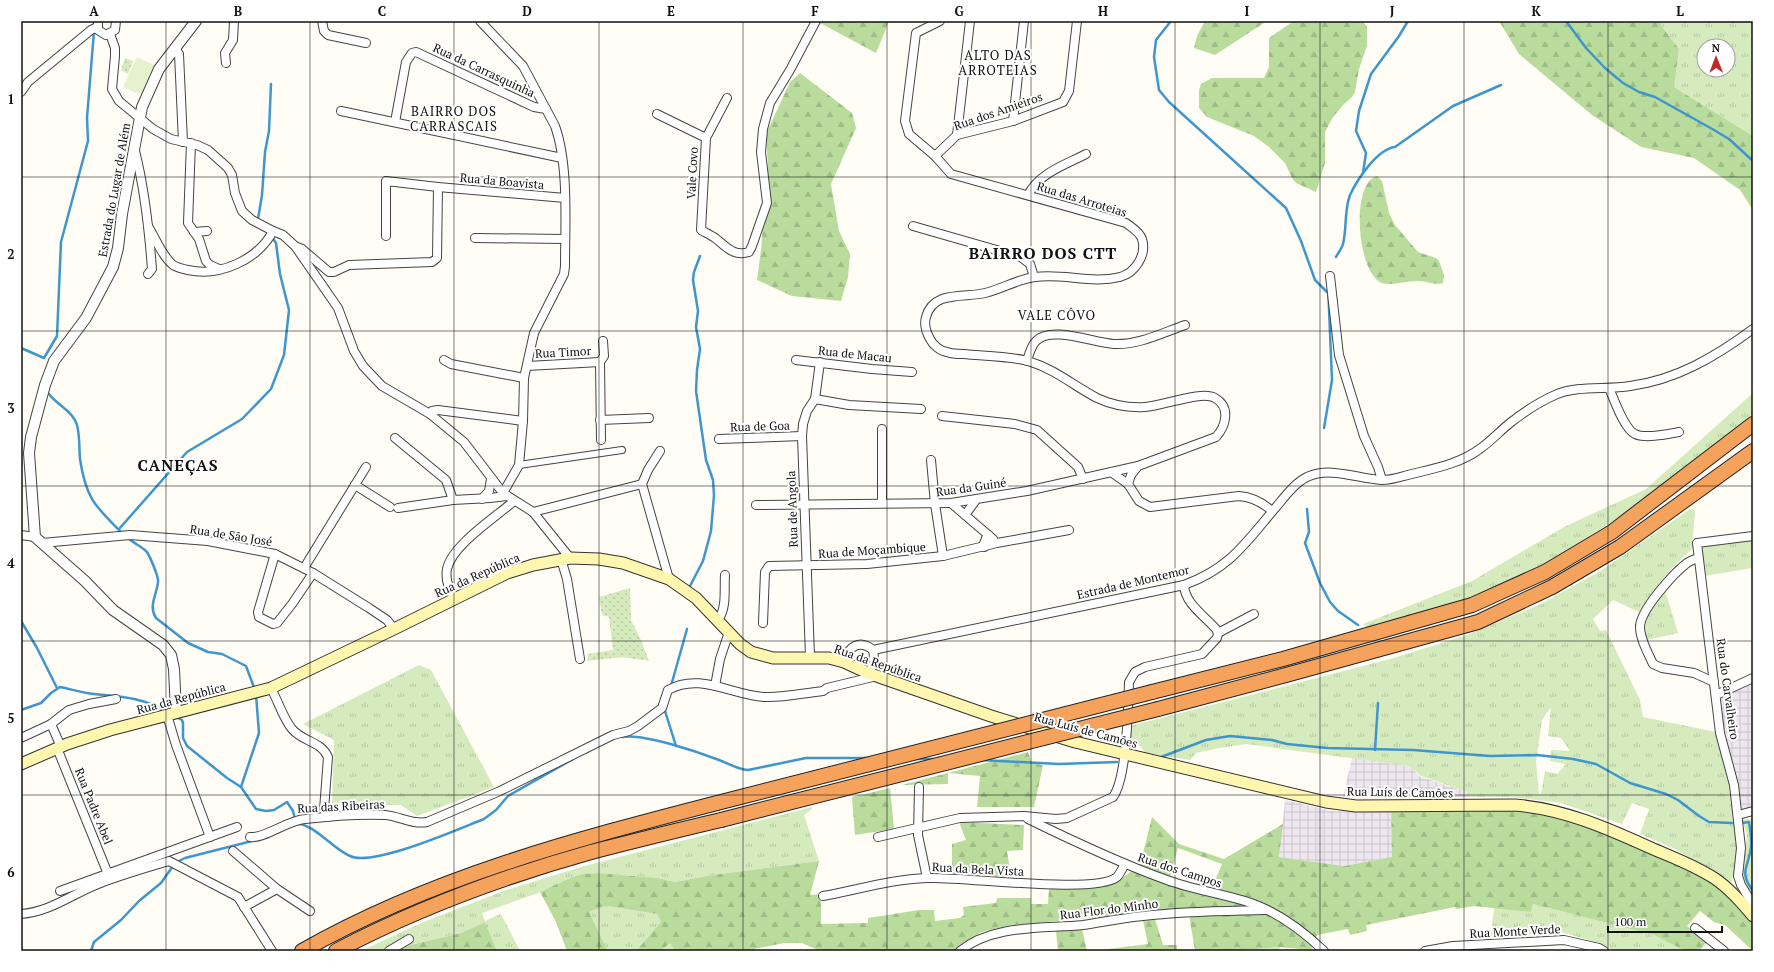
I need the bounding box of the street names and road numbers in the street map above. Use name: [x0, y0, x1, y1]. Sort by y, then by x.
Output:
street label: Rua da Carrasquinha: [431, 40, 537, 100]
street label: Rua dos Amieiros: [952, 89, 1044, 133]
street label: Estrada do Lugar de Além: [95, 121, 133, 258]
street label: Vale Covo: [683, 146, 701, 199]
street label: Rua da Boavista: [459, 170, 545, 192]
street label: Rua das Arroteias: [1035, 178, 1129, 220]
street label: Rua Timor: [535, 343, 592, 361]
street label: Rua de Macau: [817, 343, 893, 365]
street label: Rua de Goa: [730, 417, 790, 435]
street label: Rua de Angola: [783, 470, 801, 548]
street label: Rua da Guiné: [935, 475, 1007, 499]
street label: Rua de São José: [189, 521, 273, 549]
street label: Rua de Moçambique: [818, 539, 926, 561]
street label: Rua da República: [432, 549, 522, 601]
street label: Estrada de Montemor: [1075, 562, 1191, 602]
street label: Rua do Carvalheiro: [1713, 637, 1743, 741]
street label: Rua da República: [832, 641, 924, 685]
street label: Rua da República: [135, 679, 227, 717]
street label: Rua Luís de Camões: [1033, 709, 1139, 751]
street label: Rua Padre Abel: [72, 766, 116, 847]
street label: Rua Luís de Camões: [1347, 784, 1453, 800]
street label: Rua das Ribeiras: [297, 796, 385, 816]
street label: Rua dos Campos: [1136, 849, 1224, 891]
street label: Rua da Bela Vista: [931, 859, 1025, 879]
street label: Rua Flor do Minho: [1059, 895, 1159, 922]
street label: Rua Monte Verde: [1469, 921, 1561, 941]

